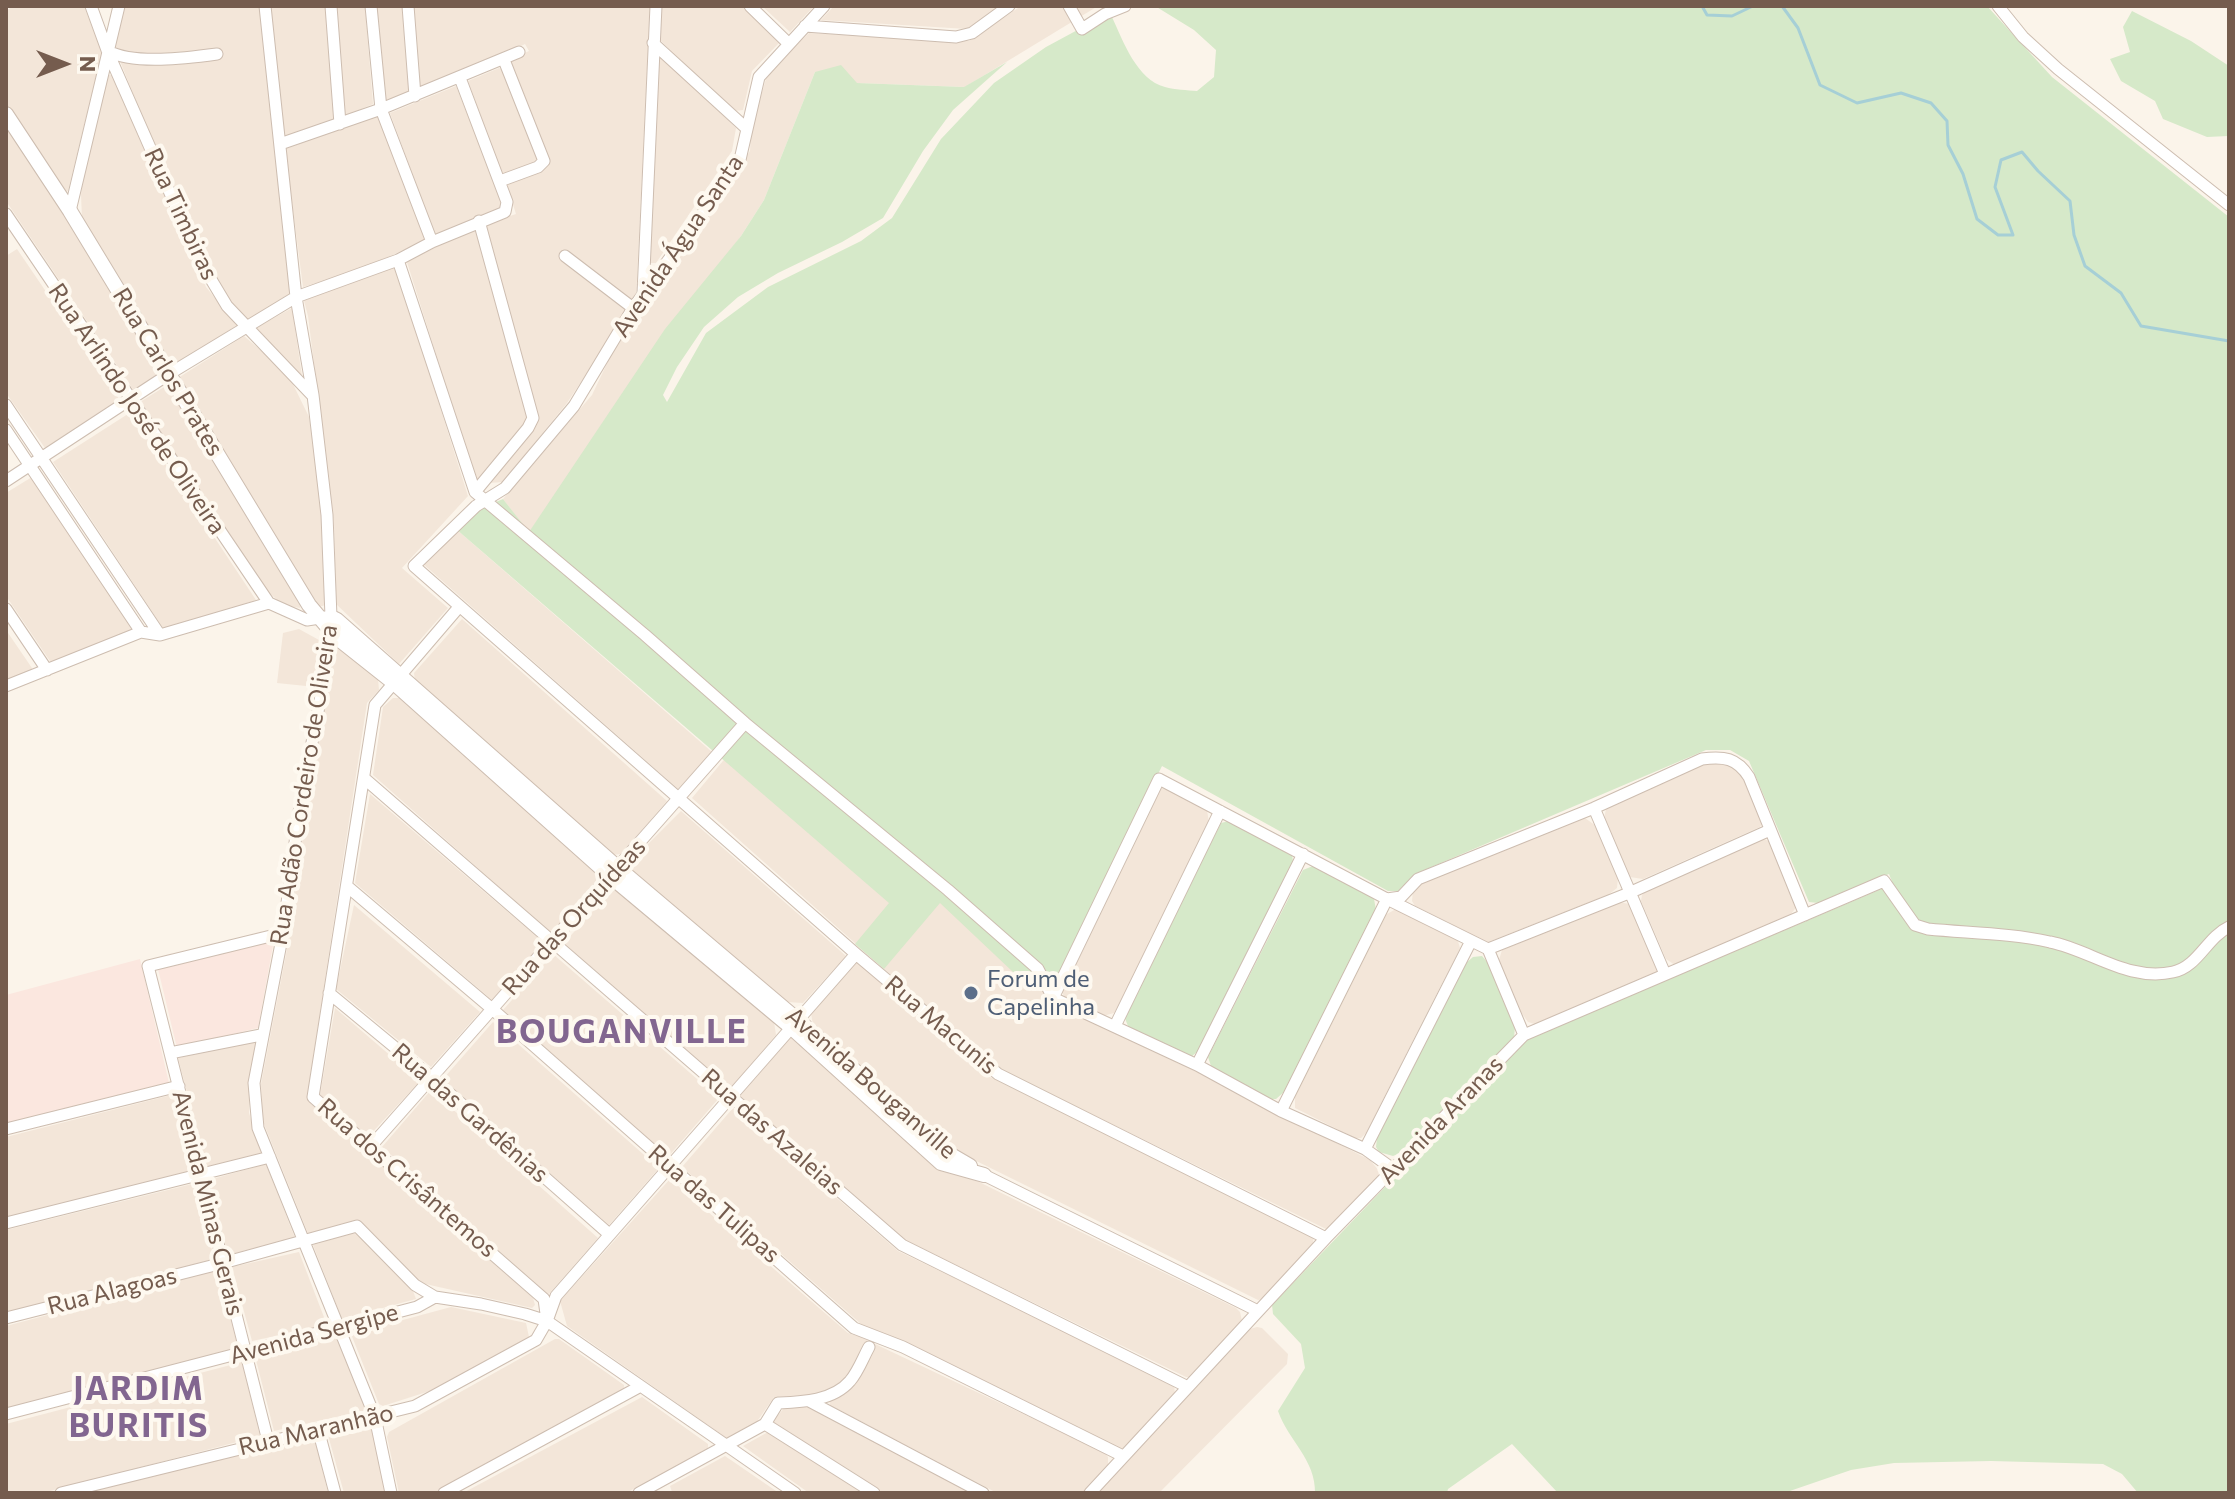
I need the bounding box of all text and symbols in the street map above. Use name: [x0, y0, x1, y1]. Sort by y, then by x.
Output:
north arrow: [24, 24, 104, 104]
text: N: [75, 56, 102, 72]
street label: Rua Timbiras: [138, 143, 224, 285]
street label: Avenida Água Santa: [606, 149, 750, 343]
street label: Rua Arlindo José de Oliveira: [42, 278, 232, 540]
street label: Rua Carlos Prates: [106, 283, 230, 461]
street label: Rua Adão Cordeiro de Oliveira: [264, 623, 344, 947]
street label: Rua das Orquídeas: [496, 833, 652, 1001]
place label: Forum de Capelinha: [987, 965, 1095, 1021]
street label: Rua Macunis: [879, 970, 1003, 1080]
marker: Forum de Capelinha: [962, 984, 980, 1002]
street label: Avenida Bouganville: [780, 1001, 962, 1165]
district label: BOUGANVILLE: [496, 1013, 748, 1051]
street label: Rua das Gardênias: [386, 1037, 554, 1189]
street label: Avenida Aranas: [1373, 1050, 1509, 1190]
street label: Rua das Azaleias: [695, 1063, 849, 1201]
street label: Avenida Minas Gerais: [166, 1087, 250, 1319]
street label: Rua dos Crisântemos: [312, 1092, 502, 1264]
street label: Rua das Tulipas: [642, 1139, 786, 1269]
street label: Rua Alagoas: [44, 1261, 180, 1321]
street label: Avenida Sergipe: [226, 1298, 402, 1370]
district label: JARDIM BURITIS: [69, 1370, 209, 1445]
street label: Rua Maranhão: [236, 1398, 396, 1462]

